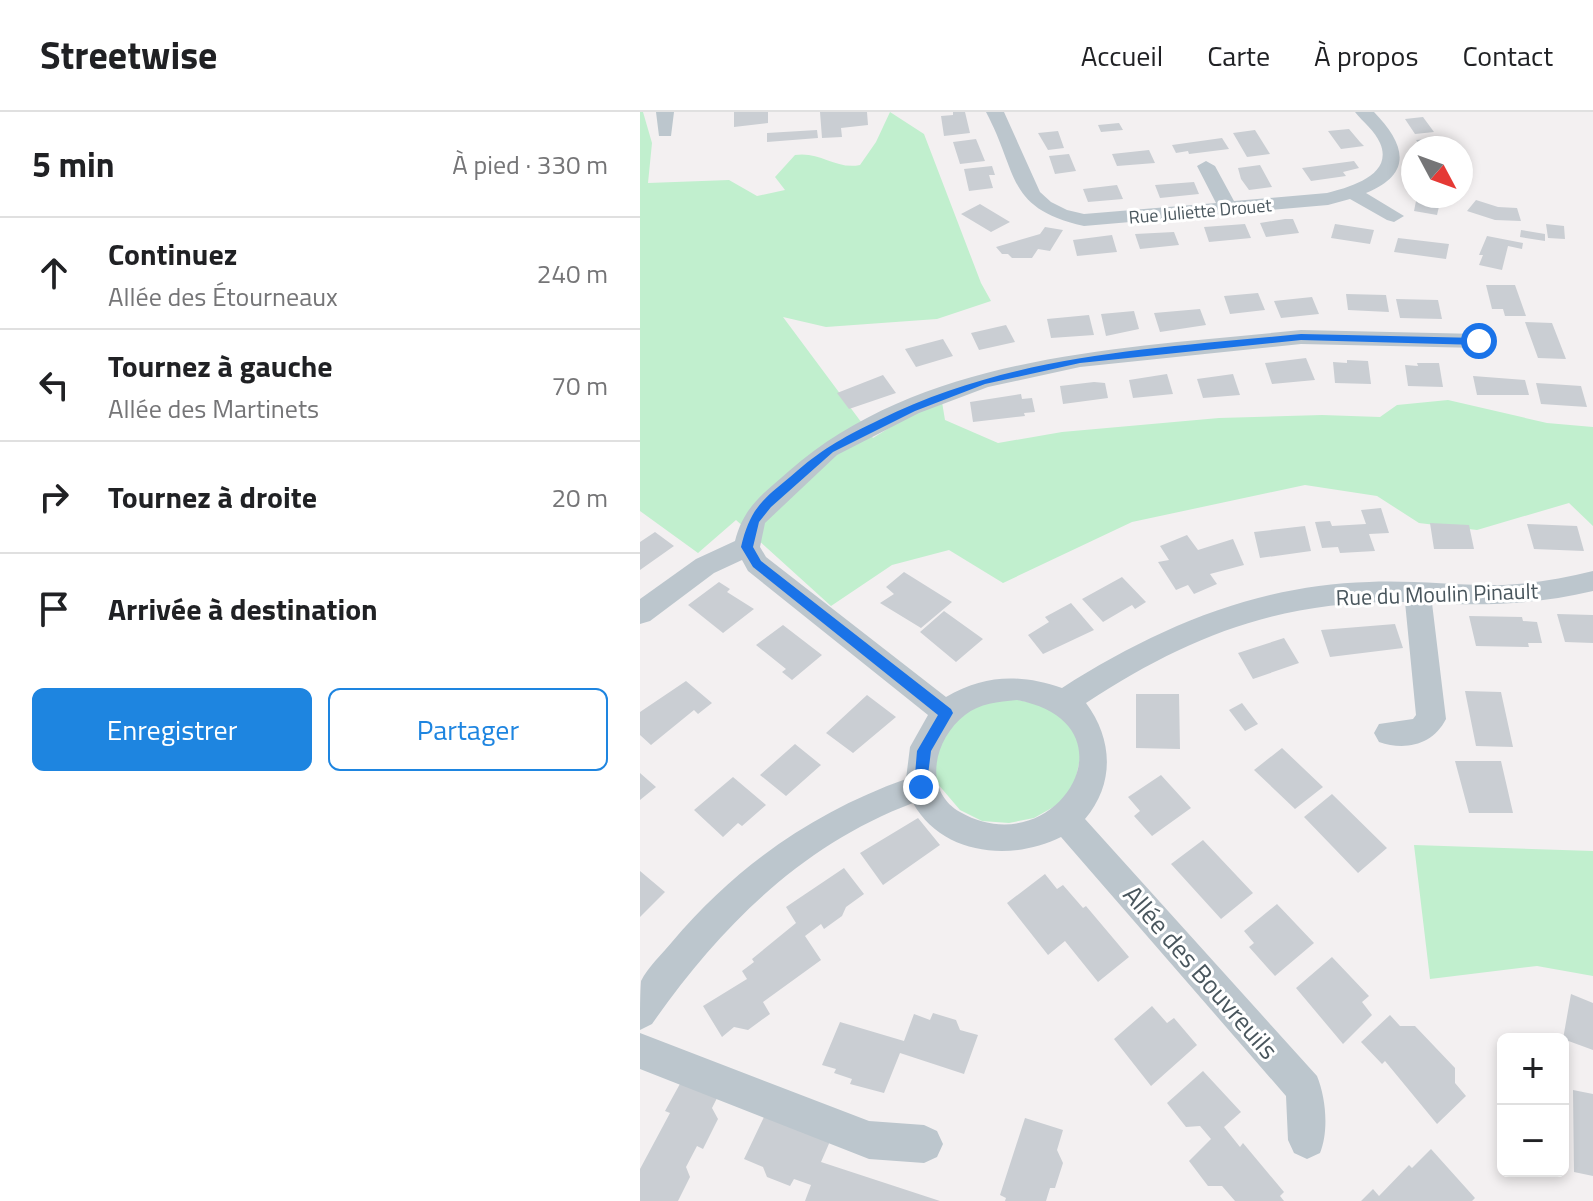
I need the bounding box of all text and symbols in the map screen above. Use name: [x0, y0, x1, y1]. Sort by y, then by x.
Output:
text: Streetwise: [40, 26, 218, 84]
text: Accueil: [1081, 34, 1163, 77]
text: Carte: [1207, 34, 1270, 77]
text: À propos: [1314, 34, 1418, 77]
text: Contact: [1462, 34, 1553, 77]
north arrow: [1401, 136, 1473, 208]
text: 5 min: [32, 138, 115, 190]
text: À pied · 330 m: [452, 145, 608, 184]
street label: Rue Juliette Drouet: [1127, 191, 1273, 231]
text: Continuez: [108, 231, 237, 277]
icon: ahead: [32, 251, 76, 295]
text: 240 m: [537, 254, 608, 293]
text: Allée des Étourneaux: [108, 277, 338, 316]
route start: [1461, 323, 1497, 359]
text: Tournez à gauche: [108, 343, 333, 389]
icon: left: [32, 363, 76, 407]
text: 70 m: [551, 366, 608, 405]
text: Allée des Martinets: [108, 389, 319, 428]
text: Tournez à droite: [108, 474, 317, 520]
icon: right: [32, 475, 76, 519]
text: 20 m: [551, 478, 608, 517]
street label: Rue du Moulin Pinault: [1335, 573, 1539, 615]
text: Arrivée à destination: [108, 586, 378, 632]
icon: arrive: [32, 587, 76, 631]
button: Enregistrer: [32, 688, 312, 771]
button: Partager: [328, 688, 608, 771]
route end: [903, 769, 939, 805]
street label: Allée des Bouvreuils: [1114, 876, 1288, 1068]
map controls: [1497, 1033, 1569, 1177]
button: +: [1497, 1033, 1569, 1105]
button: −: [1497, 1105, 1569, 1177]

